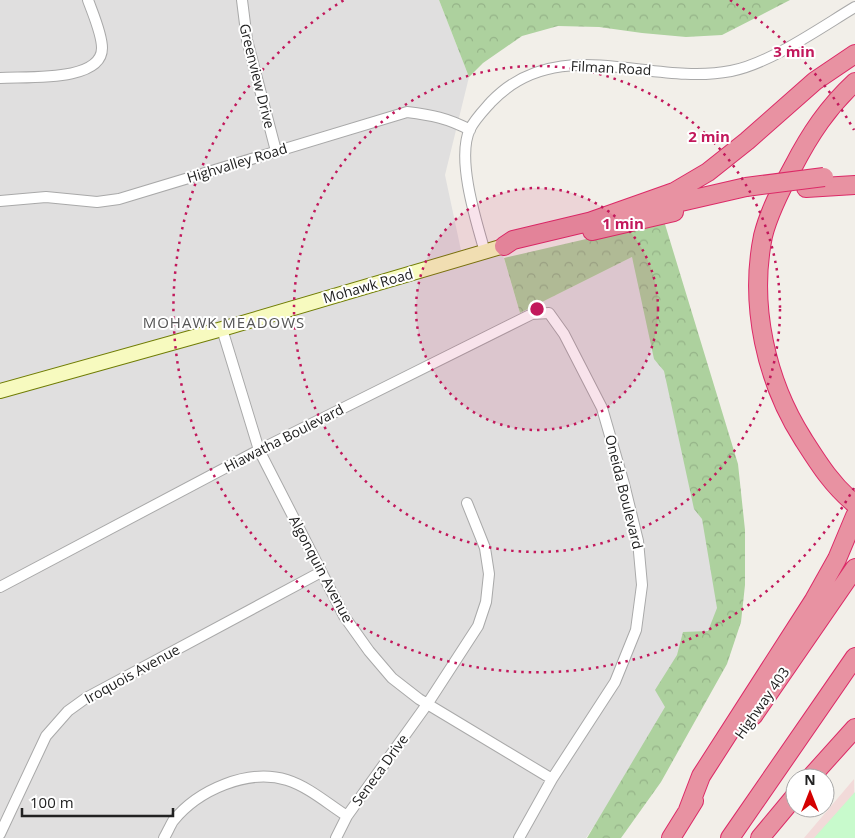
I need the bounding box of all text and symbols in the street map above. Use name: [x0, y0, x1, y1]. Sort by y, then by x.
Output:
street label: Greenview Drive: [235, 21, 280, 130]
text: 3 min: [773, 41, 815, 61]
street label: Filman Road: [570, 56, 652, 79]
text: 2 min: [688, 126, 730, 146]
street label: Highvalley Road: [184, 138, 289, 187]
text: 1 min: [602, 213, 644, 233]
street label: Mohawk Road: [321, 264, 415, 307]
centre of rings: [528, 300, 546, 318]
district label: MOHAWK MEADOWS: [143, 312, 305, 332]
street label: Hiawatha Boulevard: [221, 399, 347, 476]
street label: Oneida Boulevard: [601, 433, 648, 551]
street label: Algonquin Avenue: [285, 512, 358, 626]
street label: Iroquois Avenue: [81, 639, 183, 708]
street label: Highway 403: [730, 663, 793, 742]
street label: Seneca Drive: [347, 730, 412, 809]
north arrow: [785, 768, 835, 818]
text: N: [804, 770, 816, 789]
scale bar: [22, 786, 174, 818]
text: 100 m: [30, 792, 74, 812]

